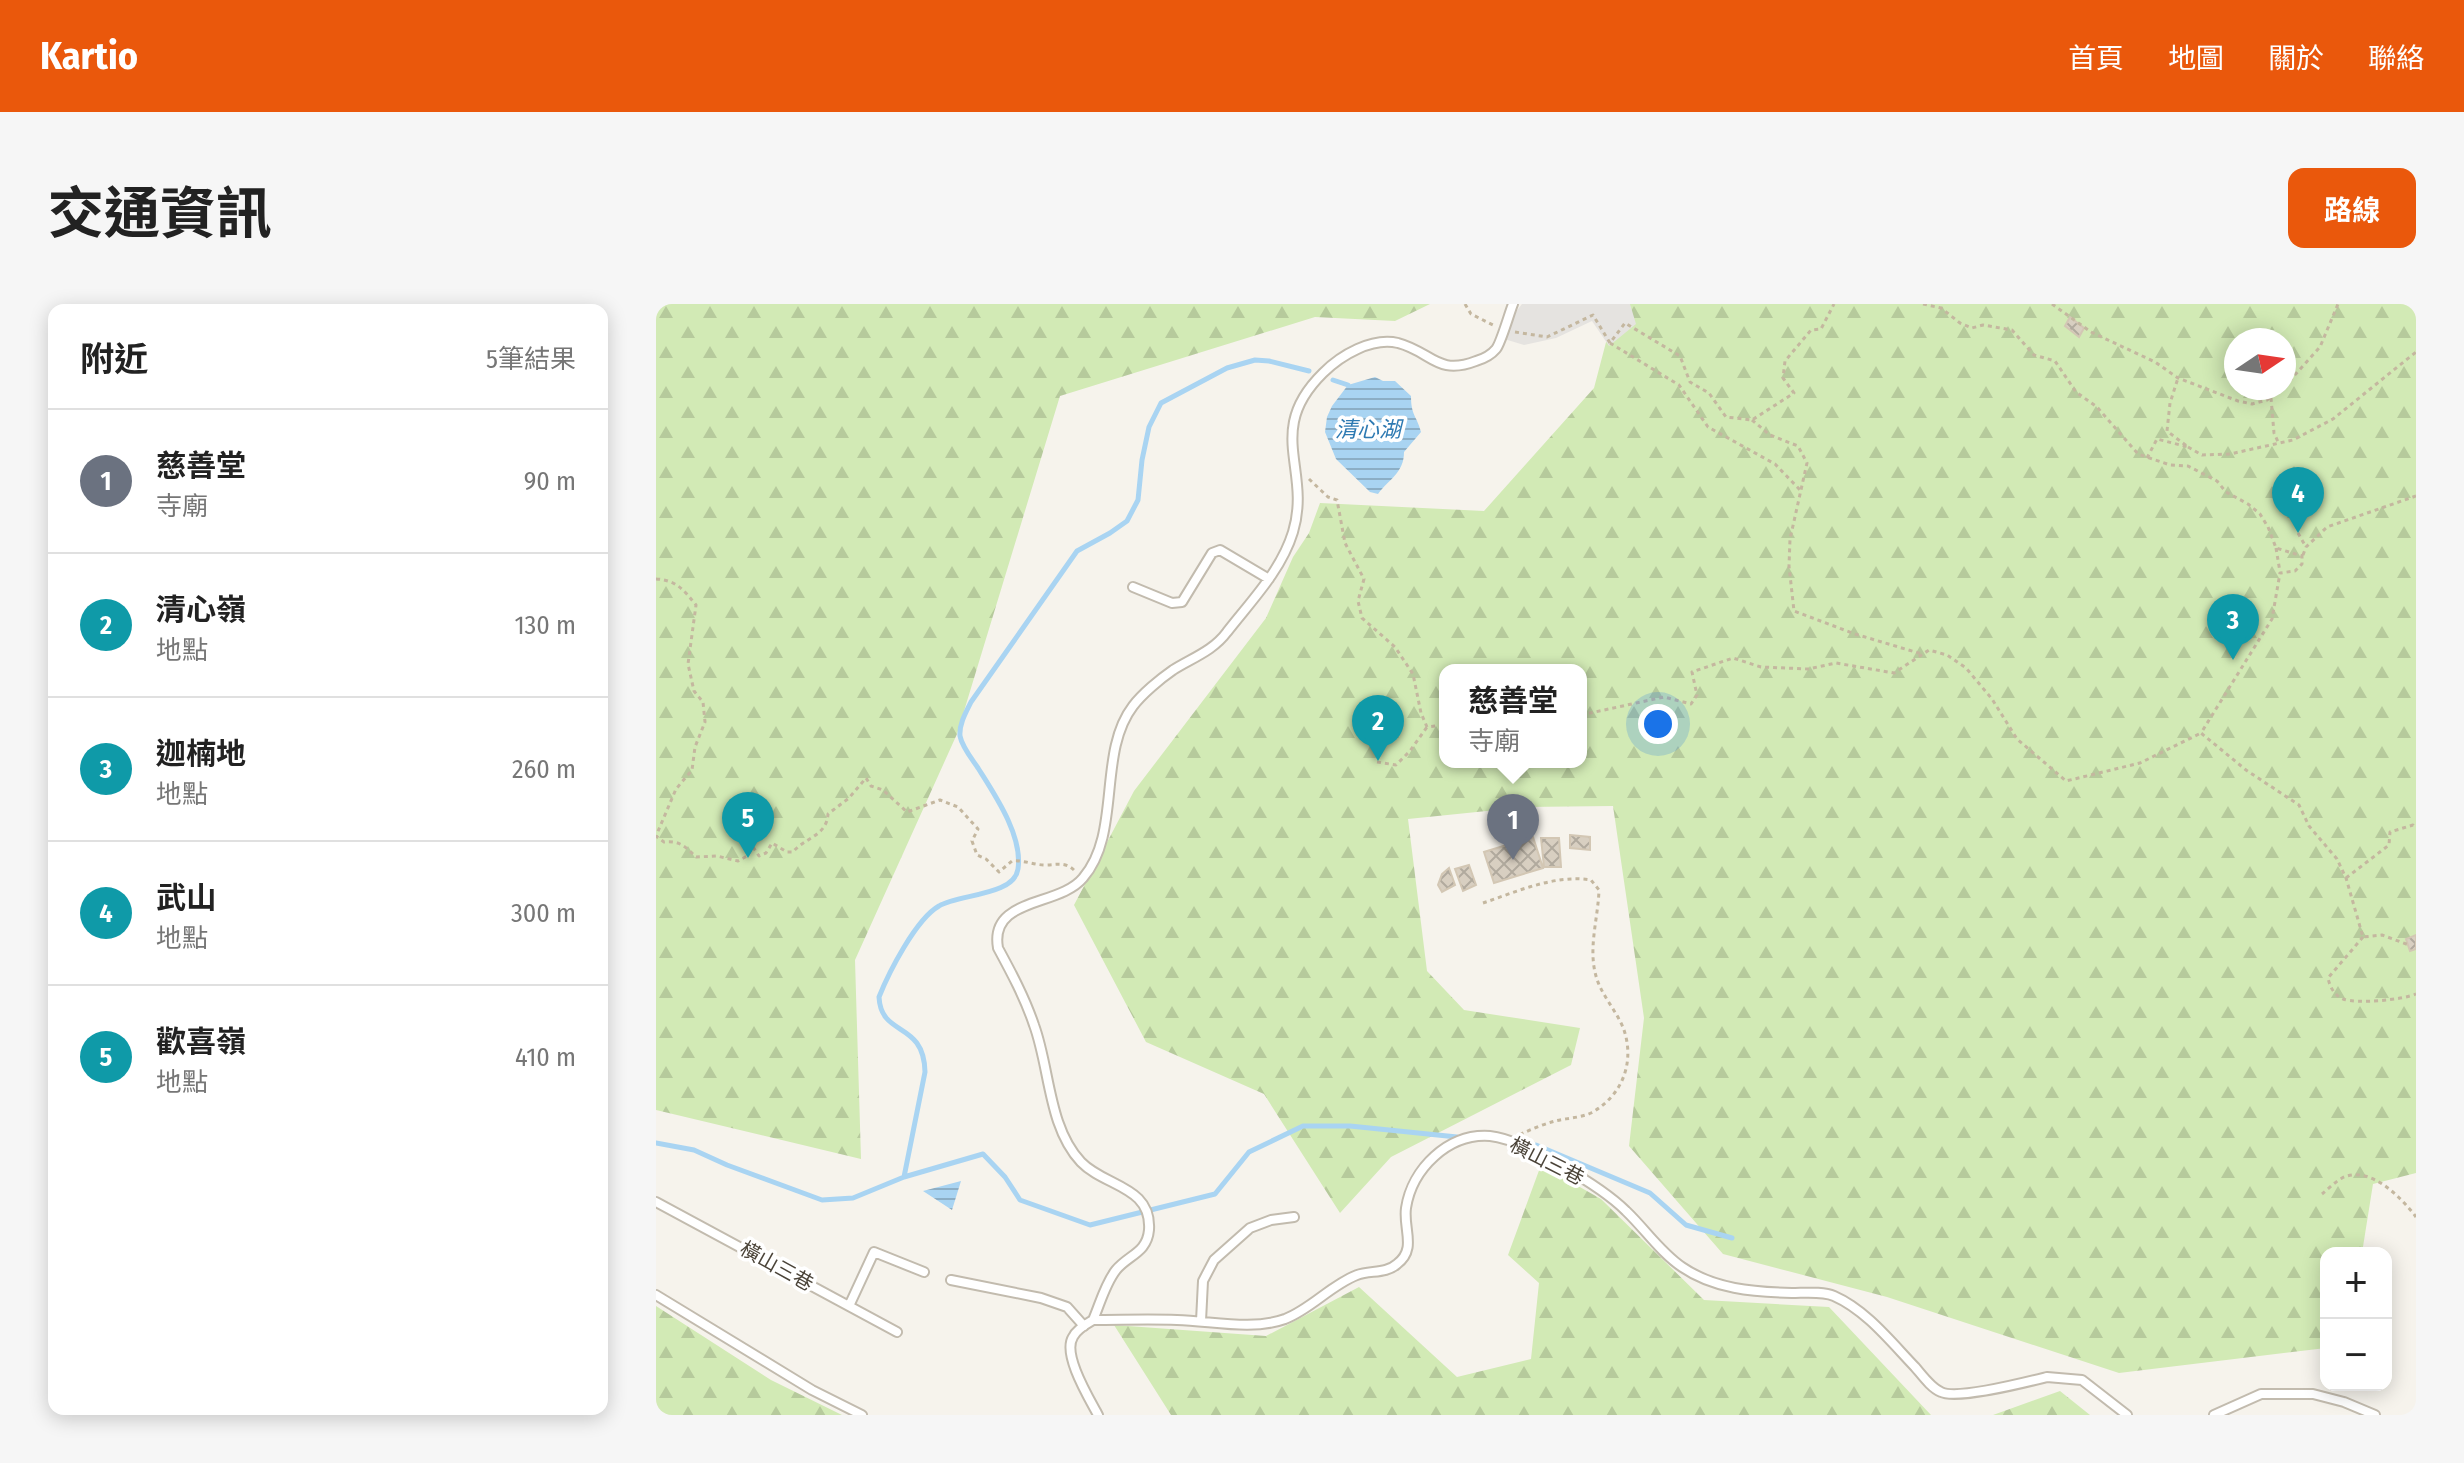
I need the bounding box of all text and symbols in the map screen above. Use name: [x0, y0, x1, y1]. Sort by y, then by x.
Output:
text: Kartio: [40, 33, 138, 79]
text: 首頁: [2068, 42, 2124, 75]
text: 地圖: [2168, 42, 2224, 75]
text: 關於: [2268, 42, 2324, 75]
text: 聯絡: [2368, 42, 2424, 75]
button: 路線: [2288, 168, 2416, 248]
text: 交通資訊: [48, 181, 272, 248]
north arrow: [2224, 328, 2296, 400]
text: 附近: [80, 339, 148, 380]
text: 5筆結果: [486, 344, 576, 375]
water label: 清心湖: [1335, 416, 1404, 443]
text: 慈善堂: [156, 448, 246, 484]
text: 1: [101, 466, 112, 497]
text: 90 m: [524, 466, 576, 497]
pin: 4: [2272, 467, 2324, 533]
text: 寺廟: [156, 491, 208, 522]
text: 清心嶺: [156, 592, 246, 628]
pin: 3: [2207, 594, 2259, 660]
text: 2: [100, 610, 112, 641]
text: 130 m: [514, 610, 576, 641]
text: 地點: [156, 635, 208, 666]
popup: [1439, 664, 1587, 768]
text: 慈善堂: [1468, 683, 1558, 719]
pin: 2: [1352, 695, 1404, 761]
your location: [1638, 704, 1678, 744]
text: 寺廟: [1468, 726, 1520, 757]
text: 迦楠地: [156, 736, 246, 772]
text: 3: [100, 754, 112, 785]
text: 260 m: [512, 754, 576, 785]
text: 地點: [156, 779, 208, 810]
pin: 5: [722, 792, 774, 858]
pin: 1: [1487, 794, 1539, 860]
text: 武山: [156, 880, 216, 916]
text: 4: [99, 898, 113, 929]
text: 300 m: [511, 898, 576, 929]
text: 地點: [156, 923, 208, 954]
text: 歡喜嶺: [156, 1024, 246, 1060]
text: 5: [100, 1042, 112, 1073]
text: 410 m: [515, 1042, 576, 1073]
text: 地點: [156, 1067, 208, 1098]
street label: 橫山三巷: [1506, 1132, 1588, 1190]
street label: 橫山三巷: [736, 1236, 818, 1296]
map controls: [2320, 1247, 2392, 1391]
button: +: [2320, 1247, 2392, 1319]
button: −: [2320, 1319, 2392, 1391]

